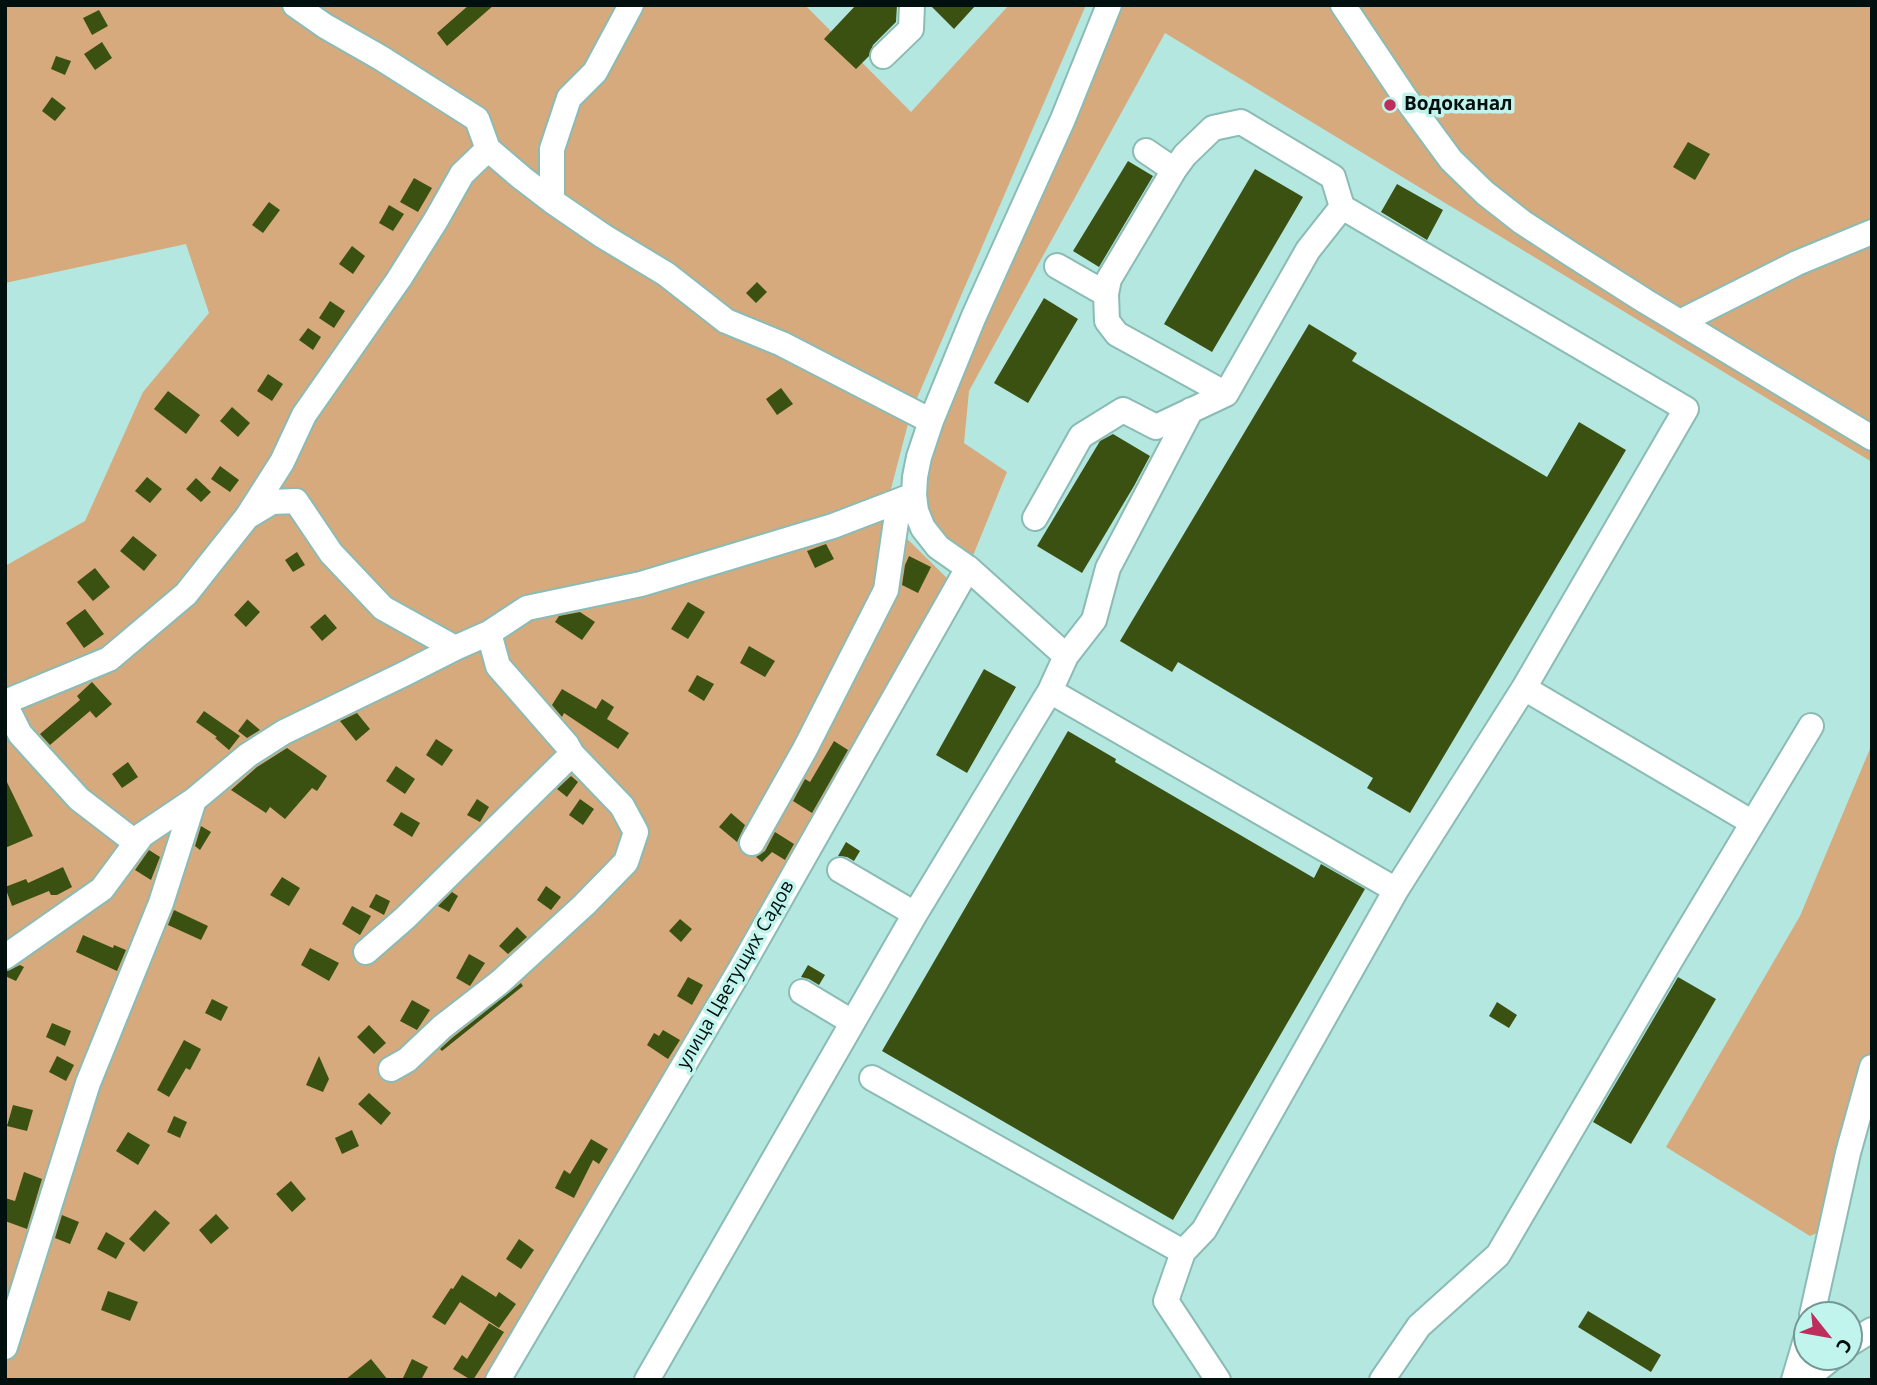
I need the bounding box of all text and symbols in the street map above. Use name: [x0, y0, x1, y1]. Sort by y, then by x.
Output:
place label: Водоканал: [1404, 94, 1512, 116]
marker: Водоканал: [1382, 97, 1398, 113]
street label: улица Цветущих Садов: [673, 877, 799, 1073]
north arrow: [1793, 1301, 1863, 1371]
text: С: [1830, 1334, 1859, 1358]

